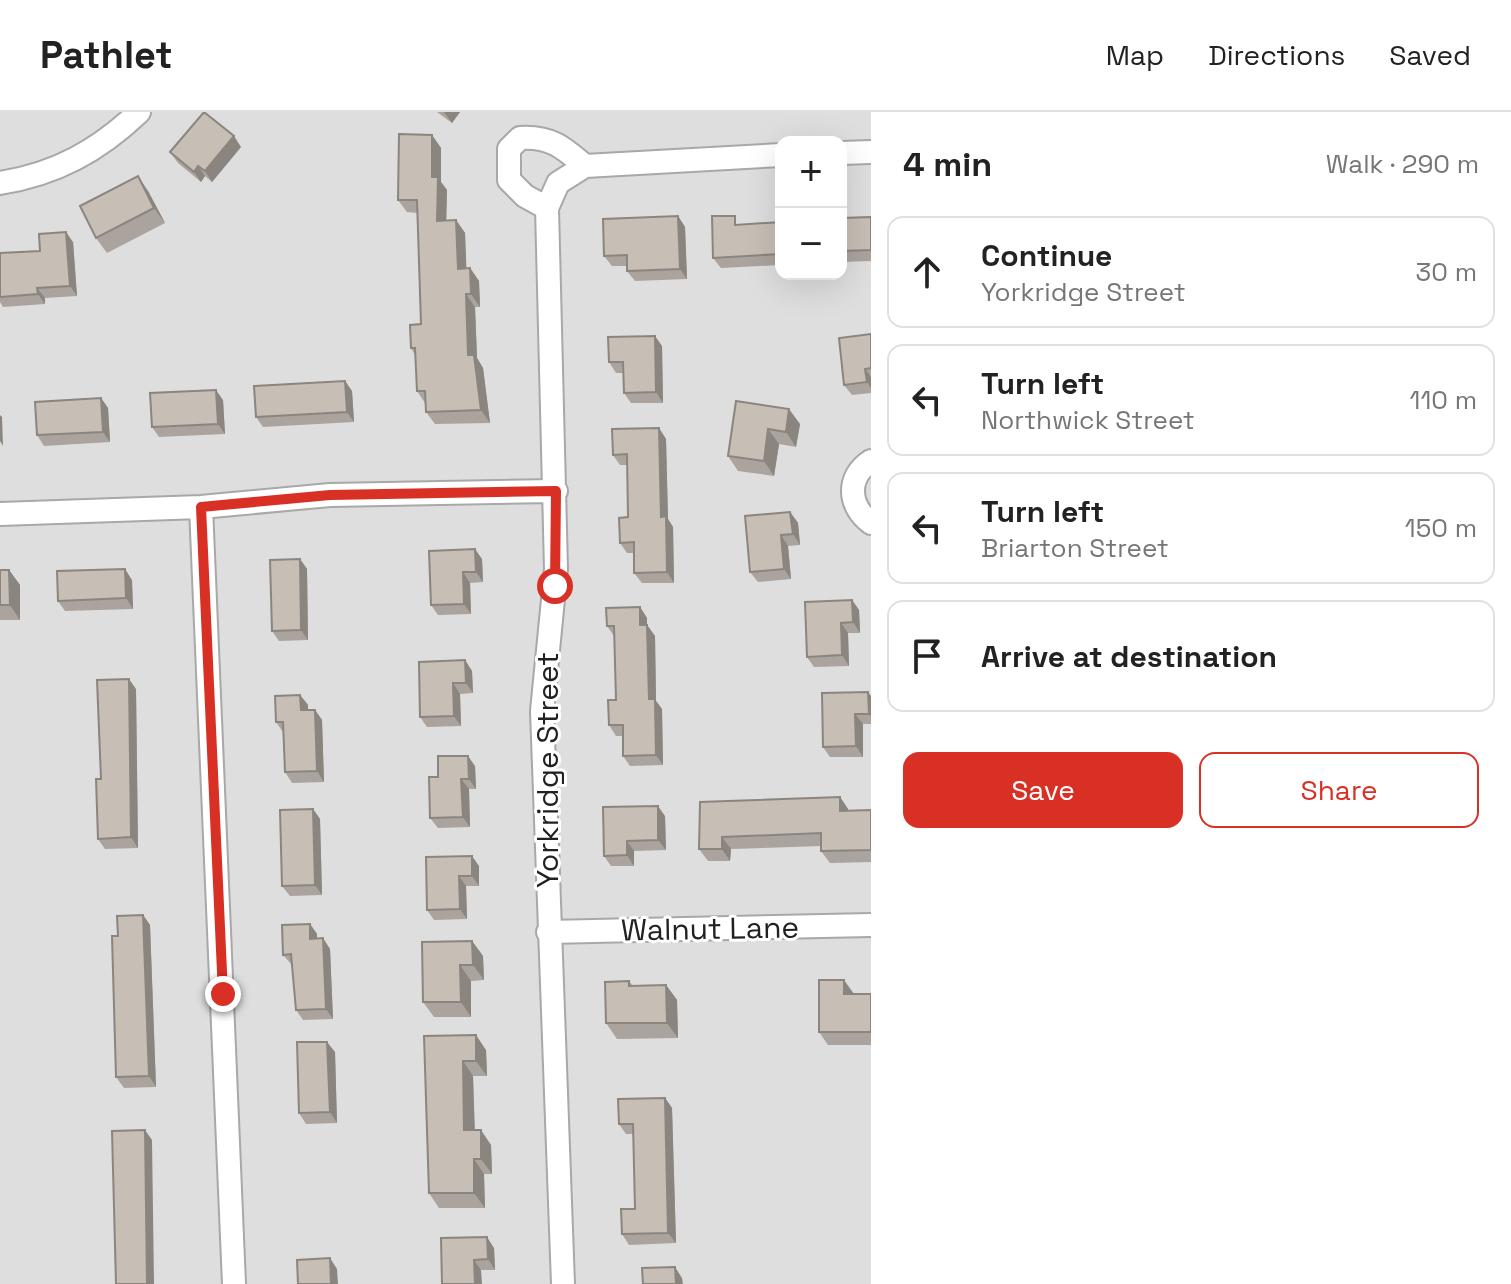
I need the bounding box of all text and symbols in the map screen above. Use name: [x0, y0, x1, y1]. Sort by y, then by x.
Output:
text: Pathlet: [40, 31, 173, 79]
text: Map: [1106, 37, 1164, 73]
text: Directions: [1208, 37, 1345, 73]
text: Saved: [1389, 37, 1471, 73]
map controls: [775, 136, 847, 280]
button: +: [775, 136, 847, 208]
text: 4 min: [903, 143, 992, 186]
text: Walk · 290 m: [1326, 147, 1479, 181]
button: −: [775, 208, 847, 280]
text: Continue: [981, 236, 1112, 275]
icon: ahead: [905, 250, 949, 294]
text: 30 m: [1416, 255, 1477, 289]
text: Yorkridge Street: [981, 275, 1186, 309]
text: Turn left: [981, 364, 1104, 403]
icon: left: [905, 378, 949, 422]
text: 110 m: [1410, 383, 1477, 417]
text: Northwick Street: [981, 403, 1195, 437]
text: Turn left: [981, 492, 1104, 531]
icon: left: [905, 506, 949, 550]
text: 150 m: [1405, 511, 1477, 545]
text: Briarton Street: [981, 531, 1169, 565]
route start: [537, 568, 573, 604]
icon: arrive: [905, 634, 949, 678]
text: Arrive at destination: [981, 637, 1277, 676]
street label: Yorkridge Street: [528, 652, 567, 888]
button: Save: [903, 752, 1183, 828]
button: Share: [1199, 752, 1479, 828]
street label: Walnut Lane: [620, 907, 799, 950]
route end: [205, 976, 241, 1012]

